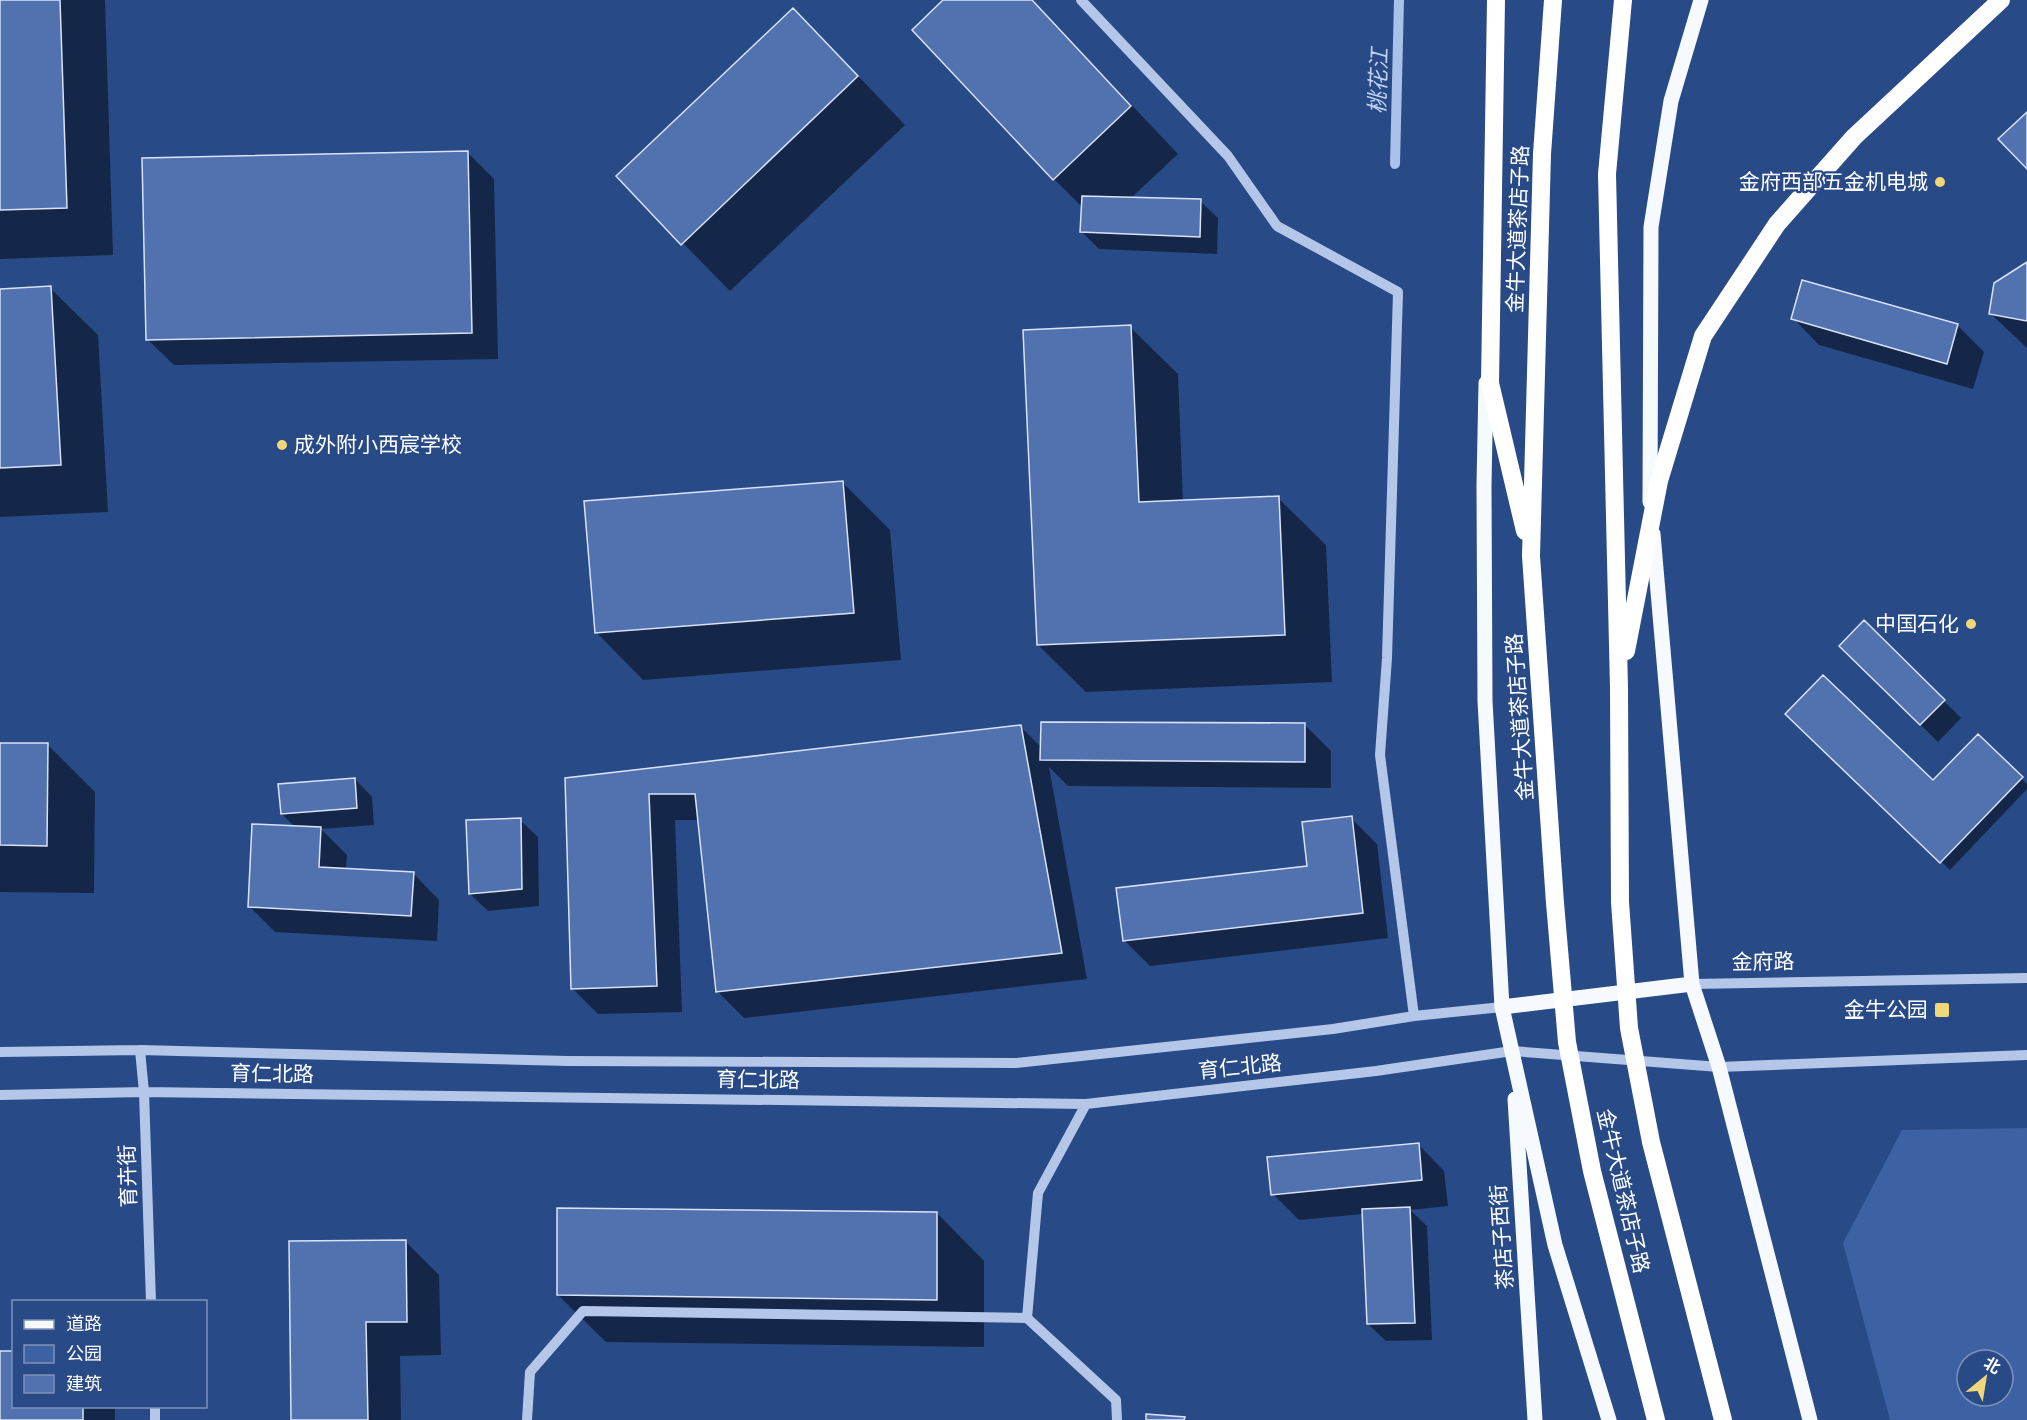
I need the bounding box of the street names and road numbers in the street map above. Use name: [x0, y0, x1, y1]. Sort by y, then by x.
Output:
street label: 金牛大道茶店子路: [1501, 145, 1534, 313]
street label: 金牛大道茶店子路: [1500, 632, 1539, 802]
street label: 金府路: [1731, 947, 1795, 976]
street label: 育仁北路: [1197, 1049, 1283, 1084]
street label: 育仁北路: [230, 1059, 314, 1088]
street label: 育仁北路: [716, 1065, 800, 1094]
street label: 金牛大道茶店子路: [1591, 1106, 1656, 1276]
street label: 育卉街: [113, 1144, 142, 1208]
street label: 茶店子西街: [1484, 1184, 1519, 1290]

